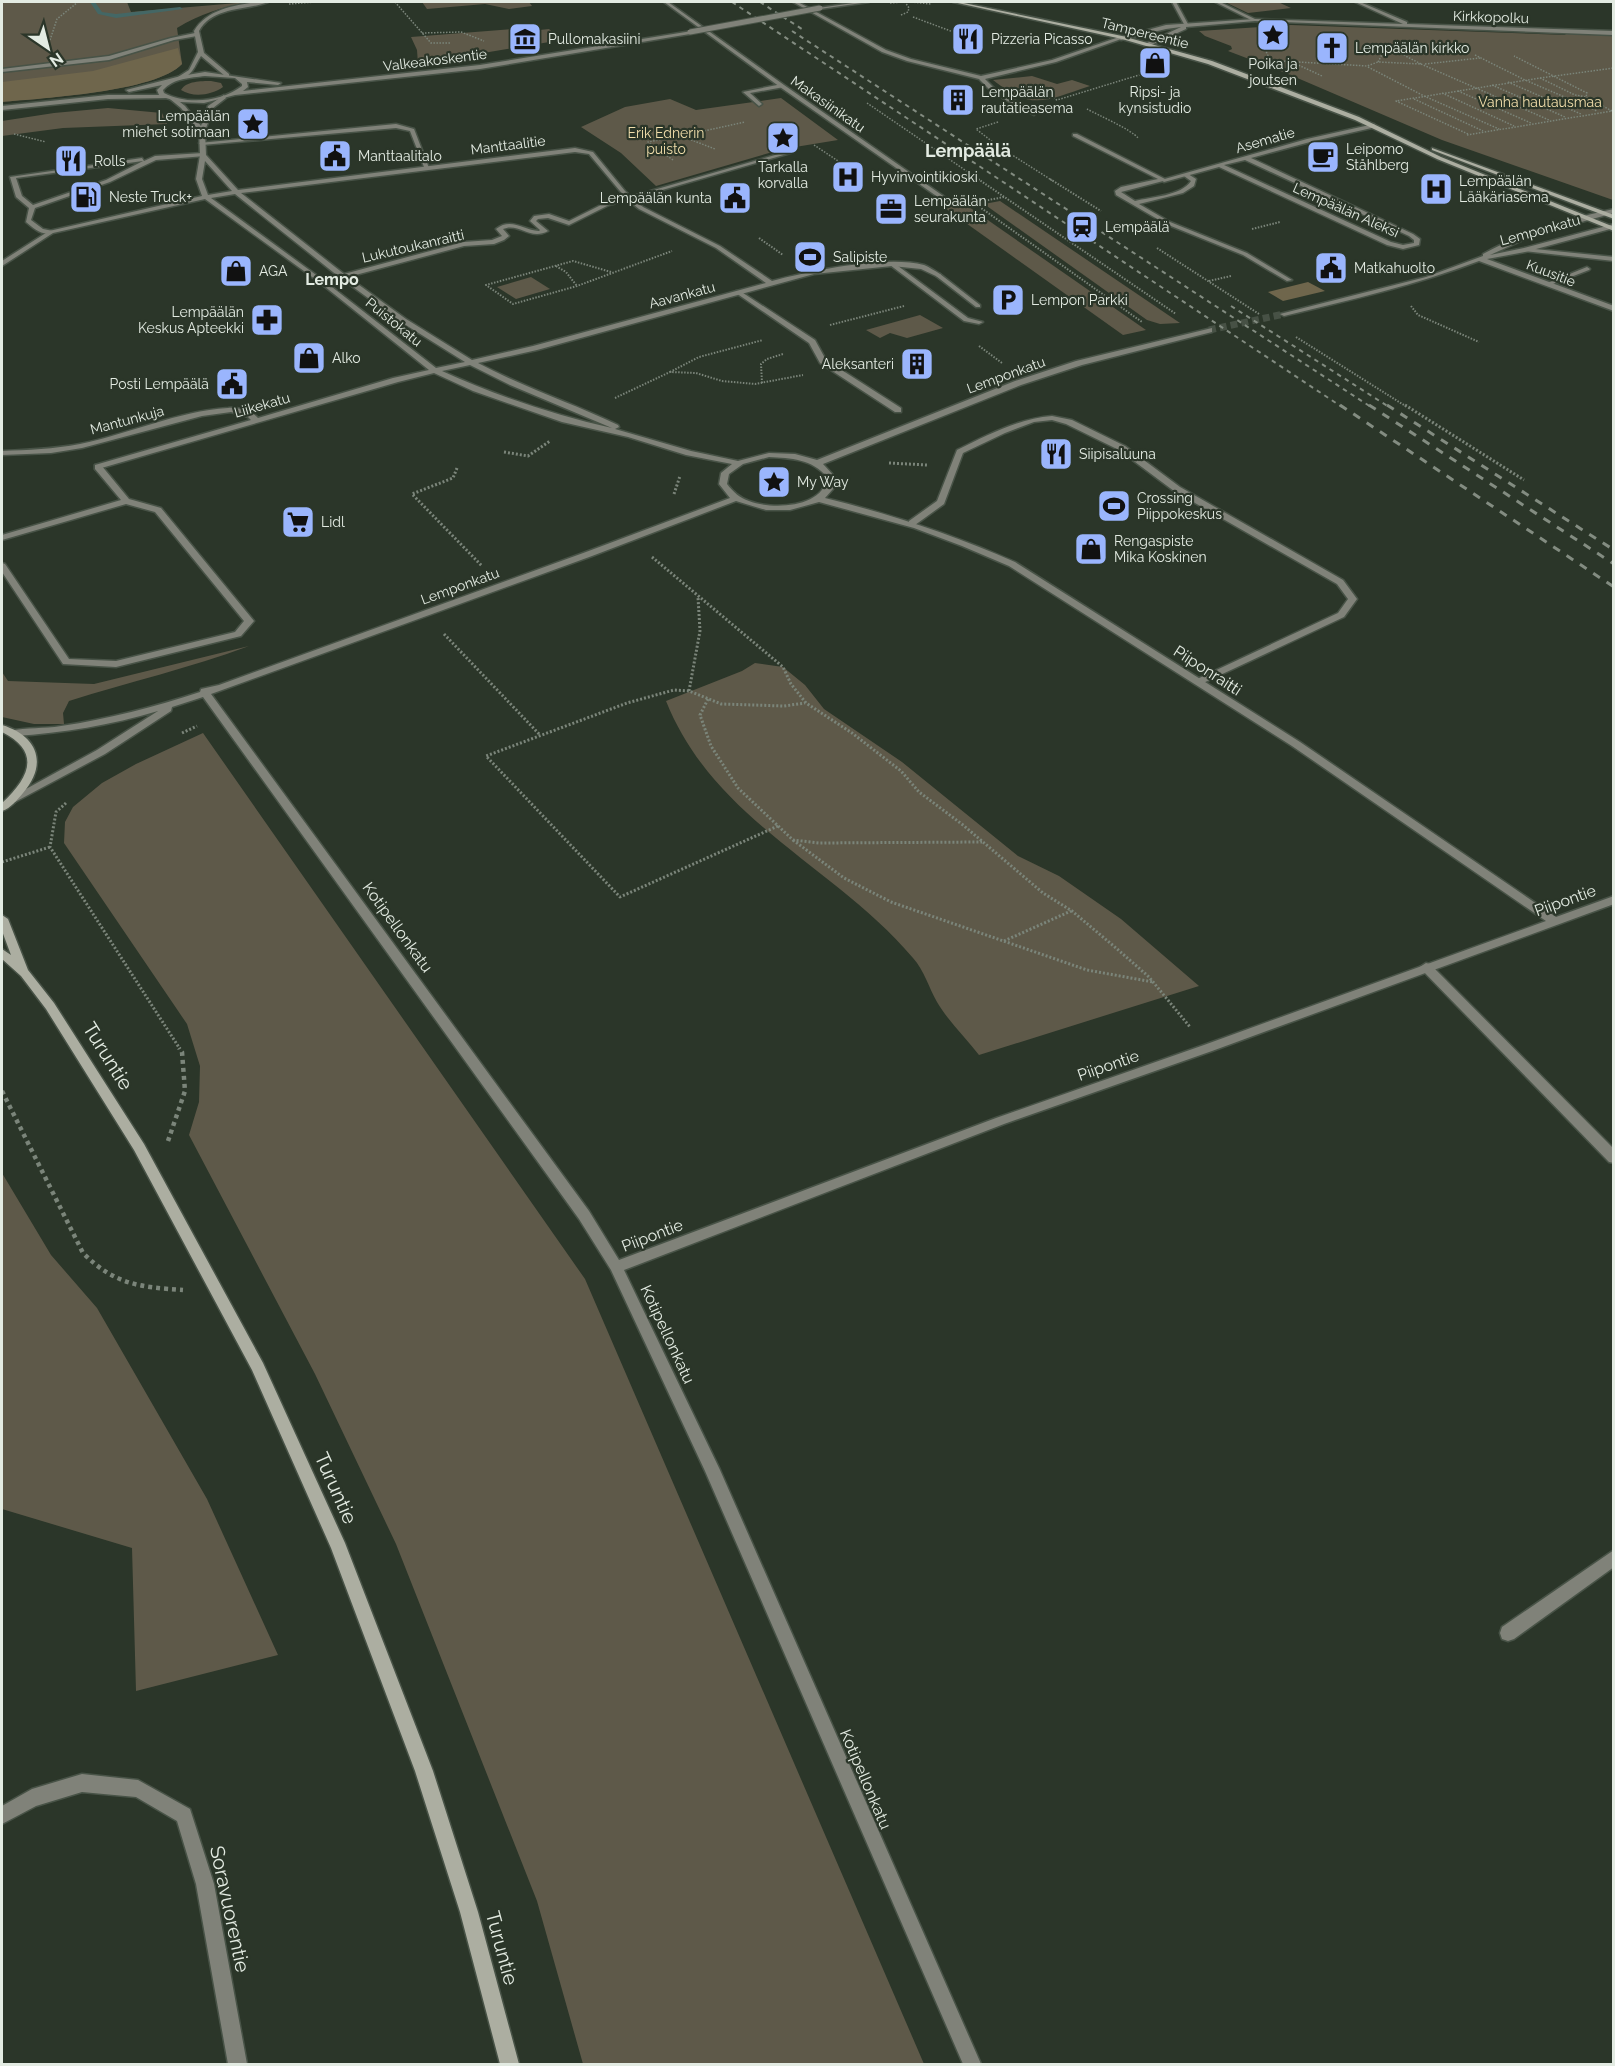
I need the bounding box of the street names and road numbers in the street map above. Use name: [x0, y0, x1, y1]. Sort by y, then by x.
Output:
street label: Kirkkopolku: [1453, 8, 1529, 26]
street label: Tampereentie: [1100, 14, 1190, 52]
street label: Valkeakoskentie: [382, 46, 488, 74]
street label: Makasiinikatu: [788, 73, 868, 135]
street label: Asematie: [1234, 124, 1296, 156]
street label: Manttaalitie: [470, 132, 546, 158]
street label: Lempäälän Aleksi: [1290, 179, 1402, 241]
street label: Lemponkatu: [1498, 212, 1582, 248]
street label: Lukutoukanraitti: [360, 226, 466, 266]
street label: Kuusitie: [1524, 256, 1578, 290]
street label: Aavankatu: [647, 278, 717, 312]
street label: Puistokatu: [363, 294, 425, 350]
street label: Lemponkatu: [965, 353, 1047, 397]
street label: Liikekatu: [232, 389, 292, 421]
street label: Mantunkuja: [88, 402, 166, 438]
street label: Lemponkatu: [419, 564, 501, 608]
street label: Piiponraitti: [1170, 641, 1245, 700]
street label: Kotipellonkatu: [359, 878, 437, 976]
street label: Piipontie: [1532, 881, 1598, 920]
street label: Turuntie: [78, 1018, 138, 1095]
street label: Piipontie: [1075, 1046, 1141, 1085]
street label: Piipontie: [619, 1215, 685, 1256]
street label: Kotipellonkatu: [636, 1282, 699, 1387]
street label: Turuntie: [310, 1449, 362, 1528]
street label: Kotipellonkatu: [836, 1726, 895, 1832]
street label: Soravuorentie: [205, 1843, 255, 1975]
street label: Turuntie: [481, 1908, 523, 1988]

